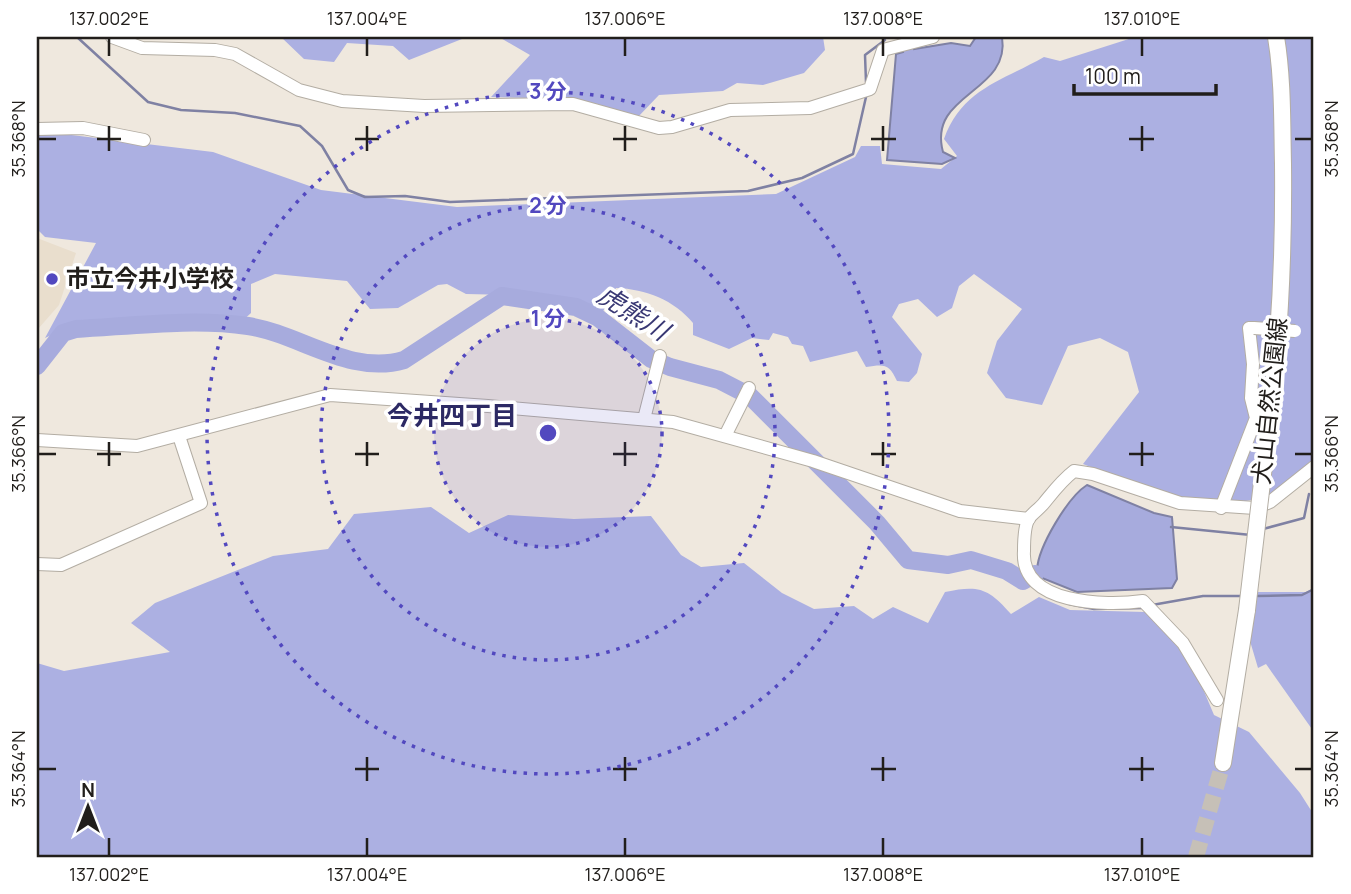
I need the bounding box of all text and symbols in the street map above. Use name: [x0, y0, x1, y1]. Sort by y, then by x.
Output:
text: 137.002°E: [69, 6, 149, 30]
text: 137.004°E: [327, 6, 407, 30]
text: 137.006°E: [585, 6, 665, 30]
text: 137.008°E: [843, 6, 923, 30]
text: 137.010°E: [1104, 6, 1180, 30]
scale bar: [1074, 52, 1216, 96]
text: 100 m: [1085, 62, 1141, 90]
text: 3 分: [529, 77, 567, 105]
text: 35.368°N: [6, 101, 30, 177]
text: 35.368°N: [1319, 101, 1343, 177]
text: 2 分: [529, 191, 567, 219]
place label: 市立今井小学校: [66, 261, 234, 294]
marker: 市立今井小学校: [44, 271, 60, 287]
water label: 虎熊川: [591, 276, 679, 350]
text: 1 分: [531, 304, 565, 332]
street label: 犬山自然公園線: [1243, 316, 1294, 486]
district label: 今井四丁目: [387, 397, 517, 433]
text: 35.366°N: [6, 415, 30, 493]
text: 35.366°N: [1319, 415, 1343, 493]
centre of rings: [536, 421, 560, 445]
text: 35.364°N: [6, 730, 30, 808]
text: 35.364°N: [1319, 730, 1343, 808]
north arrow: [52, 772, 122, 842]
text: N: [81, 777, 95, 803]
text: 137.002°E: [69, 862, 149, 886]
text: 137.004°E: [327, 862, 407, 886]
text: 137.006°E: [585, 862, 665, 886]
text: 137.008°E: [843, 862, 923, 886]
text: 137.010°E: [1104, 862, 1180, 886]

